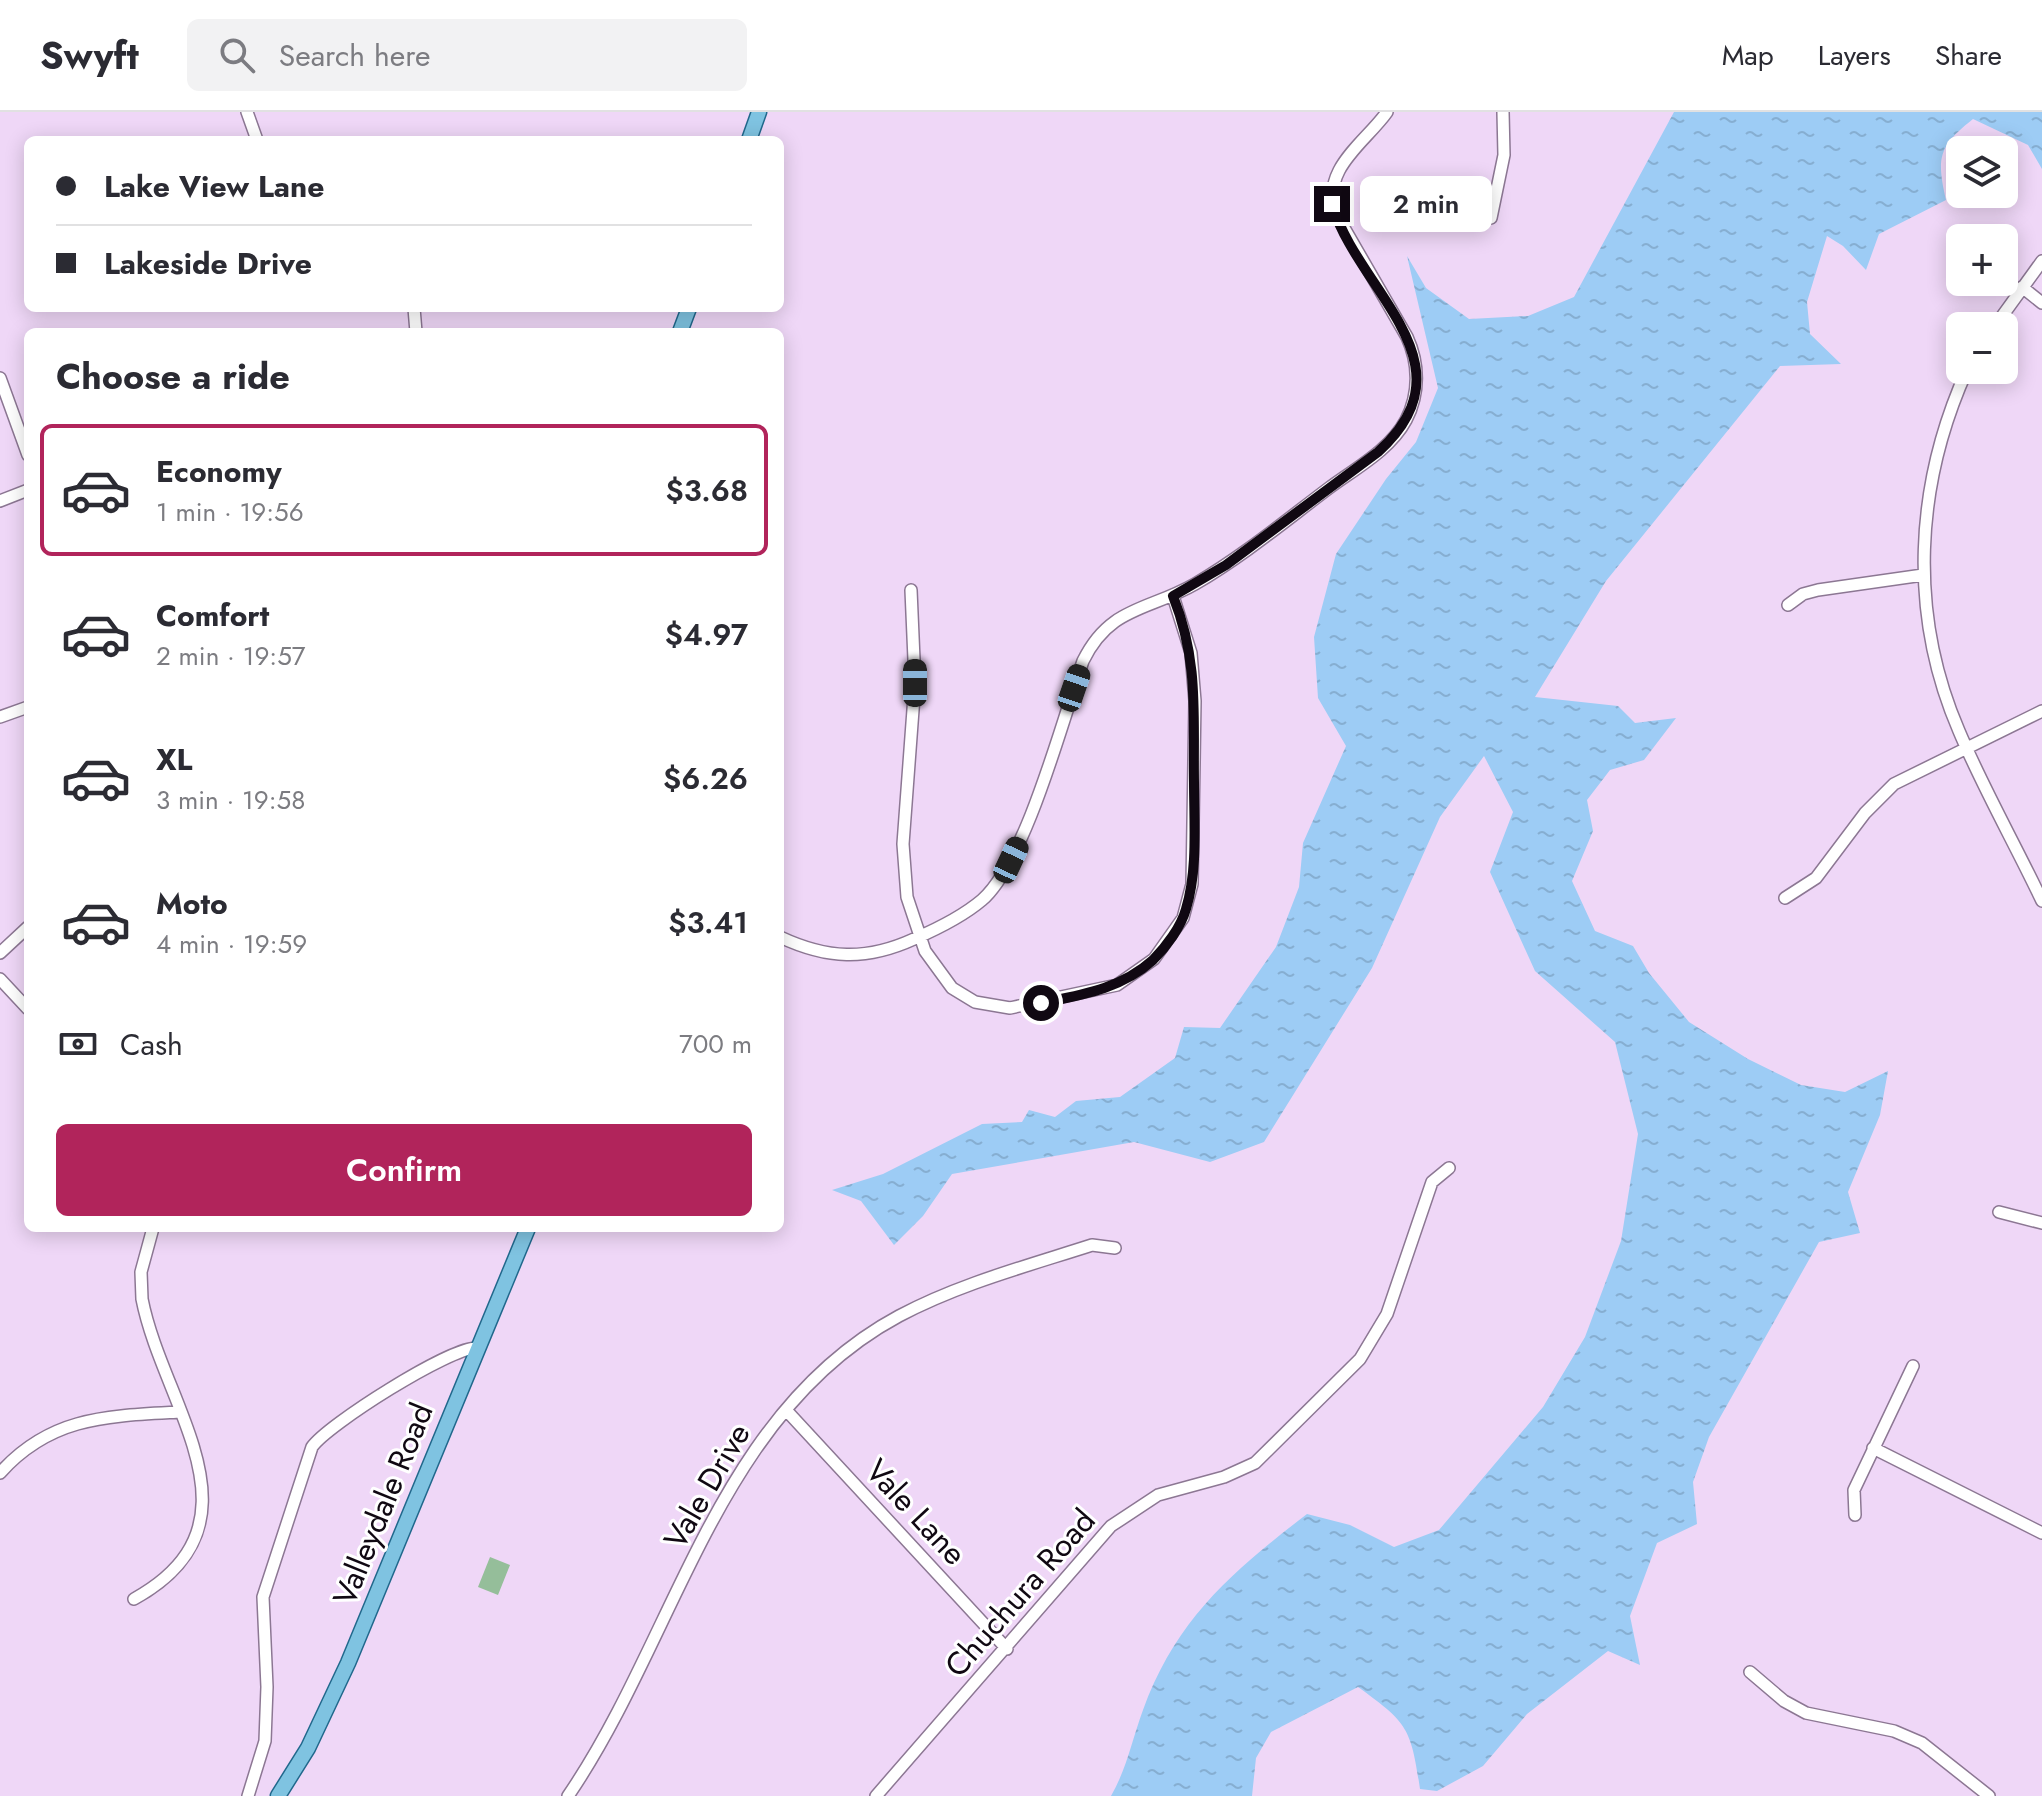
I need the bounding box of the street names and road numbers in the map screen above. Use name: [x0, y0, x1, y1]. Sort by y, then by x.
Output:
street label: Valleydale Road: [322, 1396, 444, 1612]
street label: Vale Drive: [653, 1415, 761, 1557]
street label: Vale Lane: [855, 1449, 977, 1575]
street label: Chuchura Road: [934, 1499, 1106, 1687]

